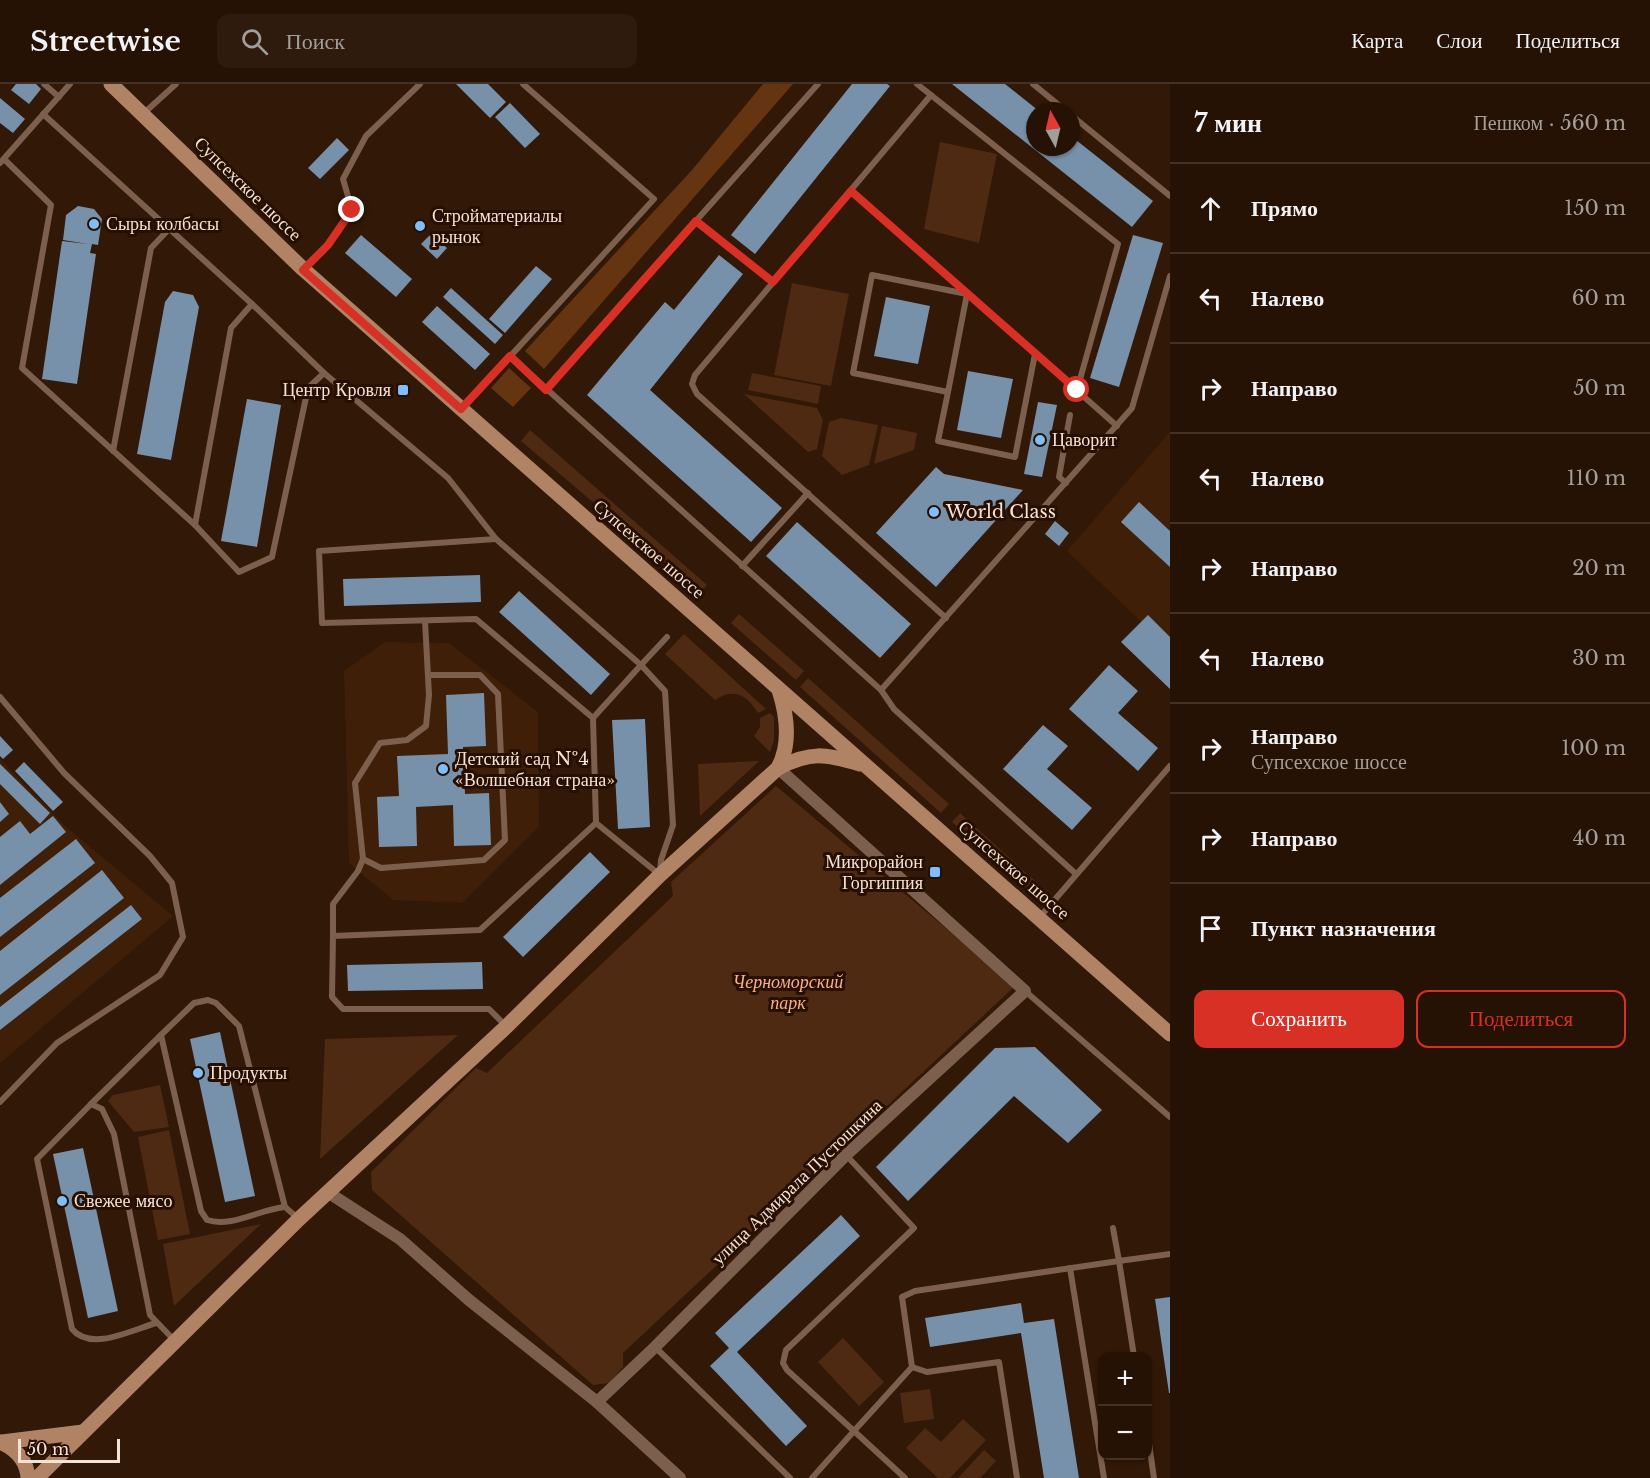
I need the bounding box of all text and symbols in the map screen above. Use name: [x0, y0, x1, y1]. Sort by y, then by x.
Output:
search box: [217, 14, 637, 68]
text: Streetwise: [30, 24, 181, 59]
icon: search: [238, 25, 271, 58]
text: Поиск: [286, 28, 345, 55]
text: Карта: [1351, 28, 1403, 54]
text: Слои: [1436, 28, 1482, 54]
text: Поделиться: [1515, 28, 1620, 54]
north arrow: [1026, 102, 1080, 156]
text: 7 мин: [1194, 107, 1262, 139]
text: Пешком · 560 m: [1473, 111, 1626, 135]
street label: Супсехское шоссе: [190, 132, 306, 246]
icon: ahead: [1194, 192, 1227, 225]
text: Прямо: [1251, 195, 1318, 222]
route end: [338, 196, 364, 222]
text: 150 m: [1564, 196, 1626, 220]
place label: Стройматериалы рынок: [432, 205, 562, 248]
place label: Сыры колбасы: [106, 213, 219, 235]
marker: Сыры колбасы: [87, 217, 101, 231]
marker: Стройматериалы рынок: [413, 219, 427, 233]
icon: left: [1194, 282, 1227, 315]
text: Налево: [1251, 285, 1324, 312]
text: 60 m: [1572, 286, 1626, 310]
icon: right: [1194, 372, 1227, 405]
text: Направо: [1251, 375, 1337, 402]
route start: [1063, 376, 1089, 402]
text: 50 m: [1573, 376, 1626, 400]
place label: Центр Кровля: [283, 379, 391, 401]
marker: Центр Кровля: [396, 383, 410, 397]
place label: Цаворит: [1052, 429, 1117, 451]
marker: Цаворит: [1033, 433, 1047, 447]
icon: left: [1194, 462, 1227, 495]
text: Налево: [1251, 465, 1324, 492]
text: 110 m: [1567, 466, 1626, 490]
street label: Супсехское шоссе: [589, 495, 709, 603]
place label: World Class: [945, 501, 1056, 523]
marker: World Class: [927, 505, 941, 519]
icon: right: [1194, 552, 1227, 585]
text: Направо: [1251, 555, 1337, 582]
text: 20 m: [1572, 556, 1626, 580]
icon: left: [1194, 642, 1227, 675]
text: Налево: [1251, 645, 1324, 672]
text: 30 m: [1572, 646, 1626, 670]
text: Направо: [1251, 723, 1337, 750]
icon: right: [1194, 732, 1227, 765]
text: 100 m: [1561, 736, 1626, 760]
place label: Детский сад №4 «Волшебная страна»: [455, 748, 615, 791]
text: Супсехское шоссе: [1251, 750, 1407, 774]
marker: Детский сад №4 «Волшебная страна»: [436, 762, 450, 776]
street label: Супсехское шоссе: [954, 816, 1074, 924]
icon: right: [1194, 822, 1227, 855]
text: Направо: [1251, 825, 1337, 852]
text: 40 m: [1573, 826, 1626, 850]
place label: Микрорайон Горгиппия: [825, 851, 923, 894]
marker: Микрорайон Горгиппия: [928, 865, 942, 879]
icon: arrive: [1194, 912, 1227, 945]
text: Пункт назначения: [1251, 915, 1436, 942]
park label: Черноморский парк: [733, 971, 843, 1014]
button: Сохранить: [1194, 990, 1404, 1048]
button: Поделиться: [1416, 990, 1626, 1048]
place label: Продукты: [210, 1062, 287, 1084]
marker: Продукты: [191, 1066, 205, 1080]
street label: улица Адмирала Пустошкина: [707, 1095, 887, 1269]
place label: Свежее мясо: [74, 1190, 172, 1212]
marker: Свежее мясо: [55, 1194, 69, 1208]
map controls: [1098, 1352, 1152, 1460]
button: +: [1098, 1352, 1152, 1406]
button: −: [1098, 1406, 1152, 1460]
scale bar: [18, 1436, 120, 1464]
text: 50 m: [27, 1439, 69, 1459]

